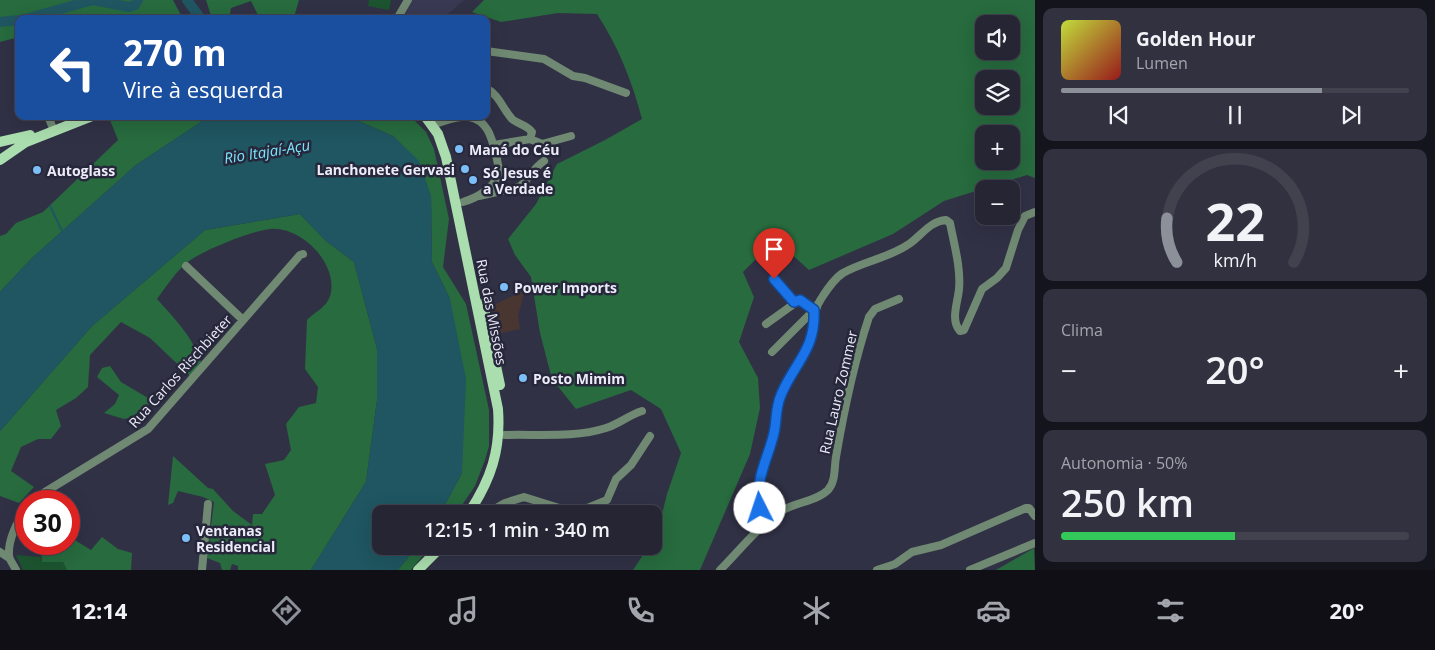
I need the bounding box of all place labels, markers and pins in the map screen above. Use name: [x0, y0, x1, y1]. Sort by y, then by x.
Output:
place label: Maná do Céu: [469, 140, 560, 159]
marker: Maná do Céu: [453, 143, 465, 155]
place label: Lanchonete Gervasi: [316, 160, 455, 179]
place label: Autoglass: [47, 161, 115, 180]
marker: Lanchonete Gervasi: [459, 163, 471, 175]
place label: Só Jesus é a Verdade: [483, 163, 553, 198]
marker: Autoglass: [31, 164, 43, 176]
marker: Só Jesus é a Verdade: [467, 174, 479, 186]
pin: [753, 228, 795, 279]
place label: Power Imports: [514, 278, 617, 297]
marker: Power Imports: [498, 281, 510, 293]
place label: Posto Mimim: [533, 369, 625, 388]
marker: Posto Mimim: [517, 372, 529, 384]
place label: Ventanas Residencial: [196, 521, 275, 556]
marker: Ventanas Residencial: [180, 532, 192, 544]

